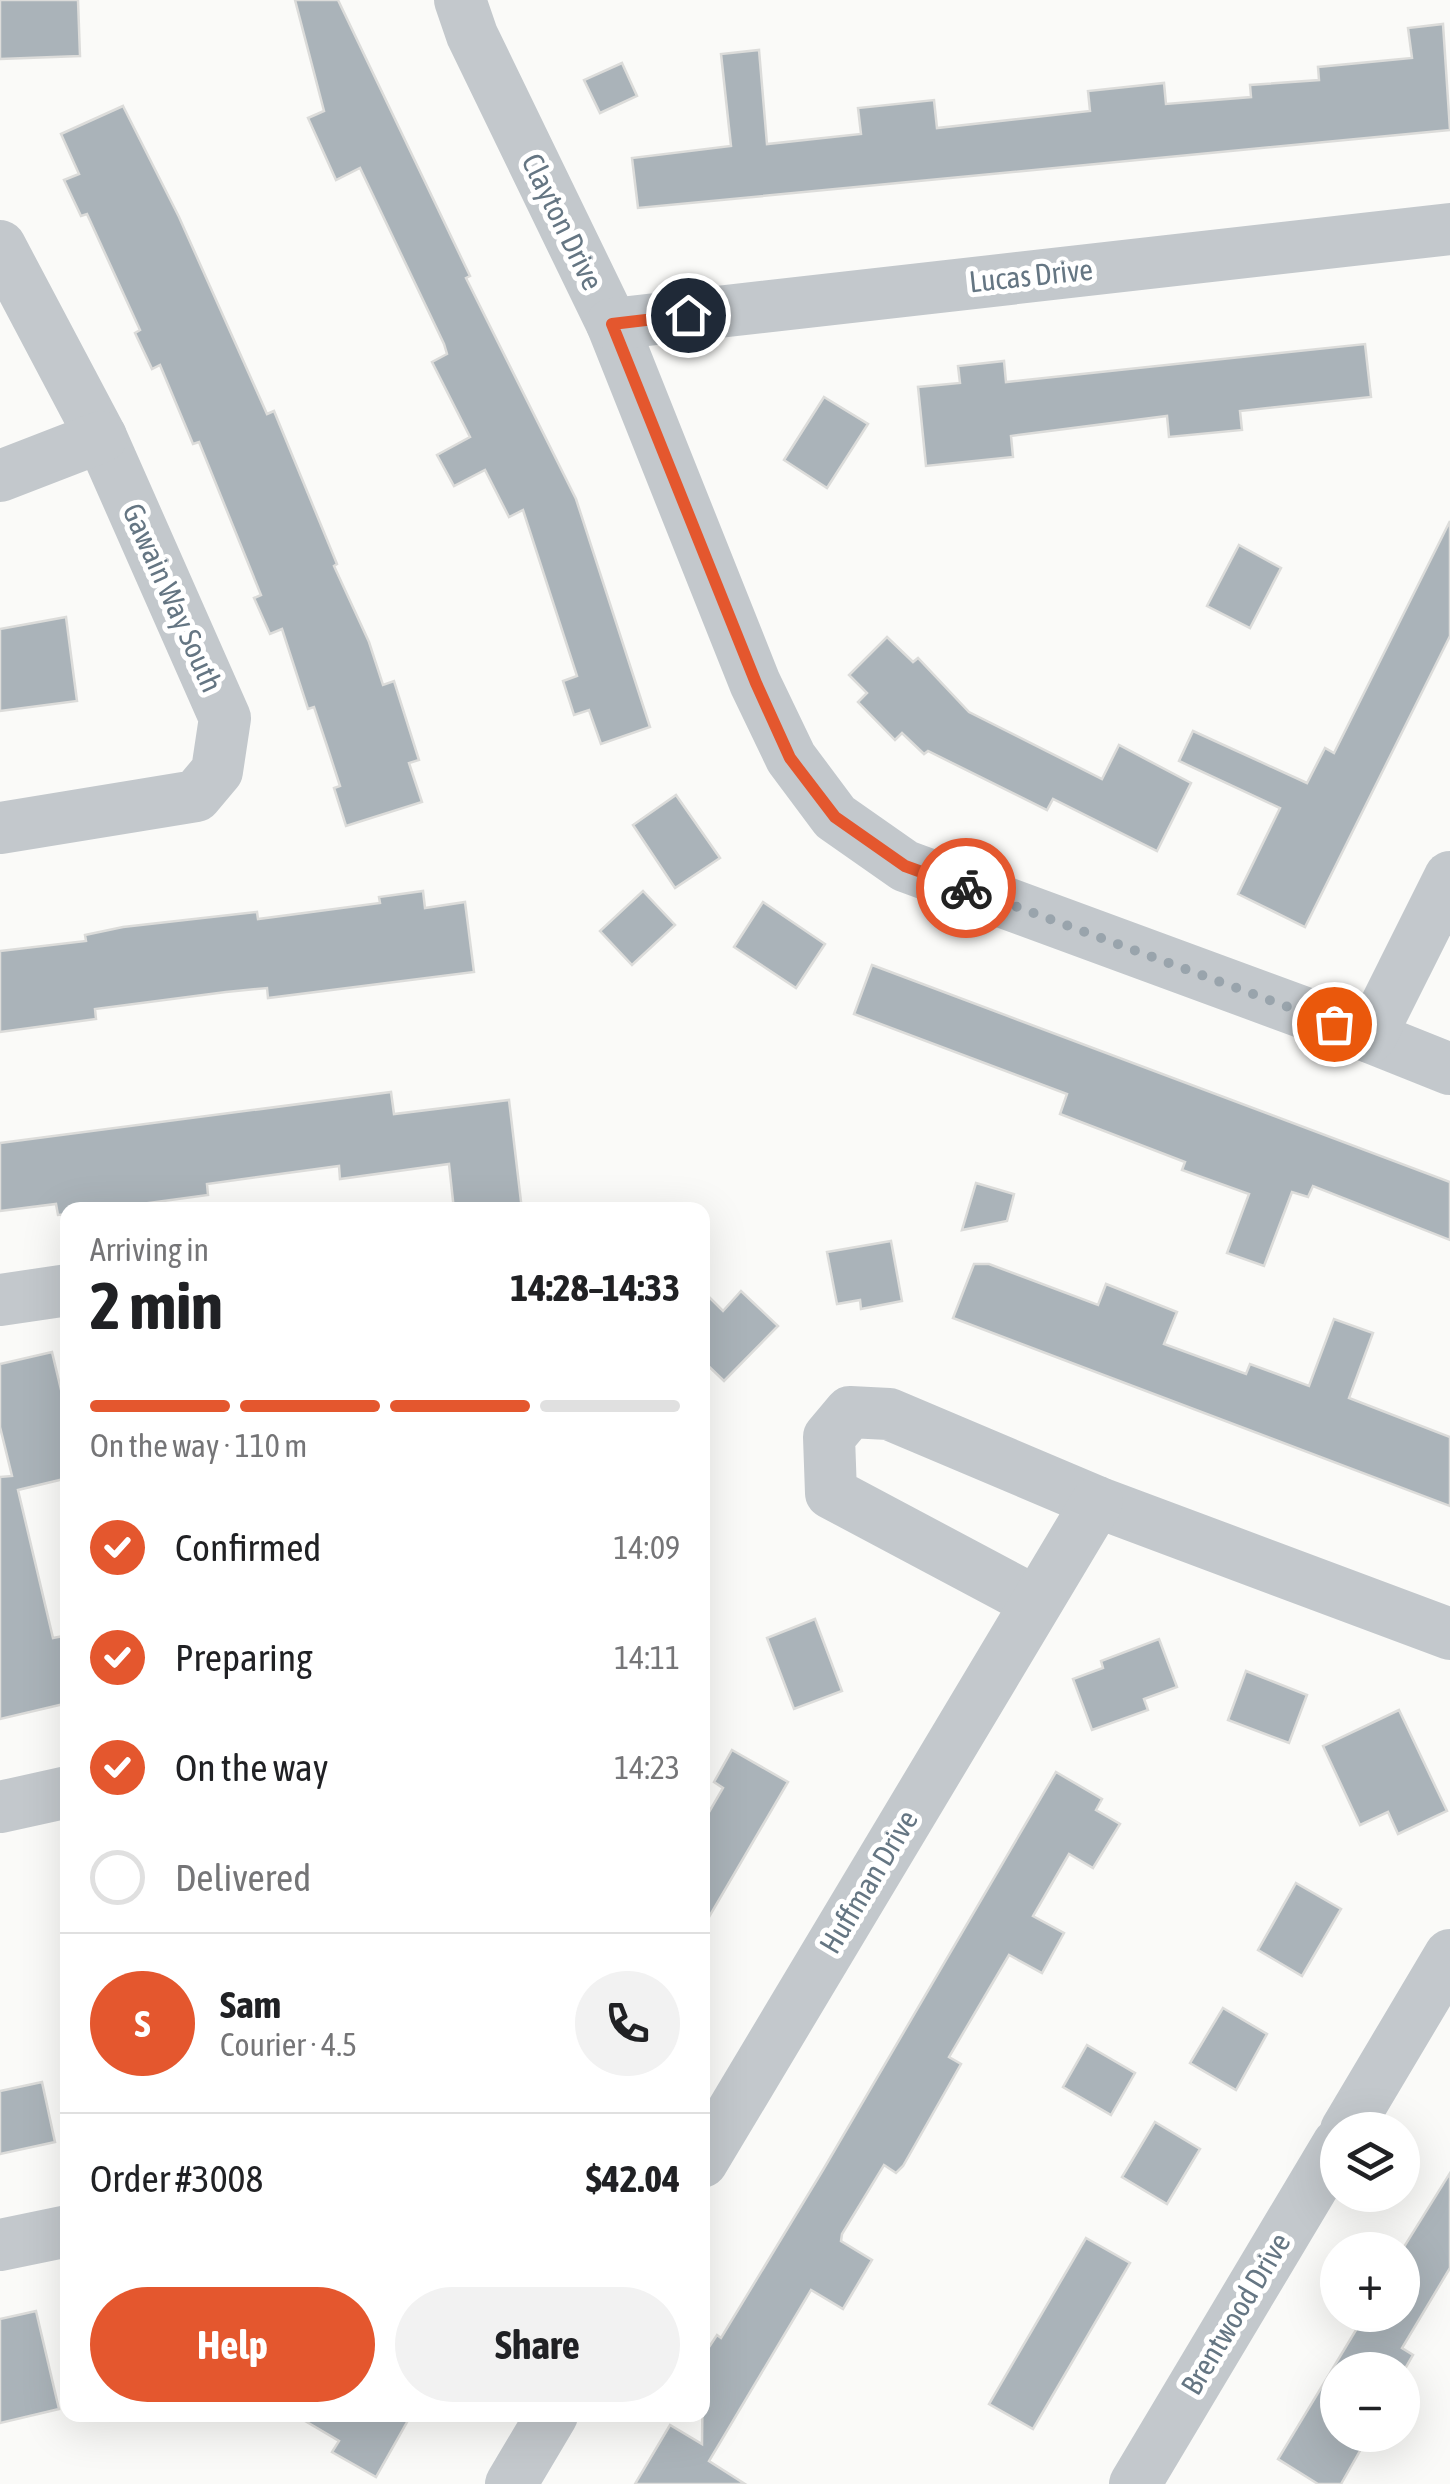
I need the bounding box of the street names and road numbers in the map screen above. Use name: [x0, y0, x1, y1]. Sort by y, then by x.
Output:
street label: Clayton Drive: [515, 148, 610, 295]
street label: Lucas Drive: [967, 252, 1094, 298]
street label: Gawain Way South: [116, 498, 230, 697]
street label: Huffman Drive: [812, 1804, 924, 1959]
street label: Brentwood Drive: [1174, 2227, 1297, 2400]

